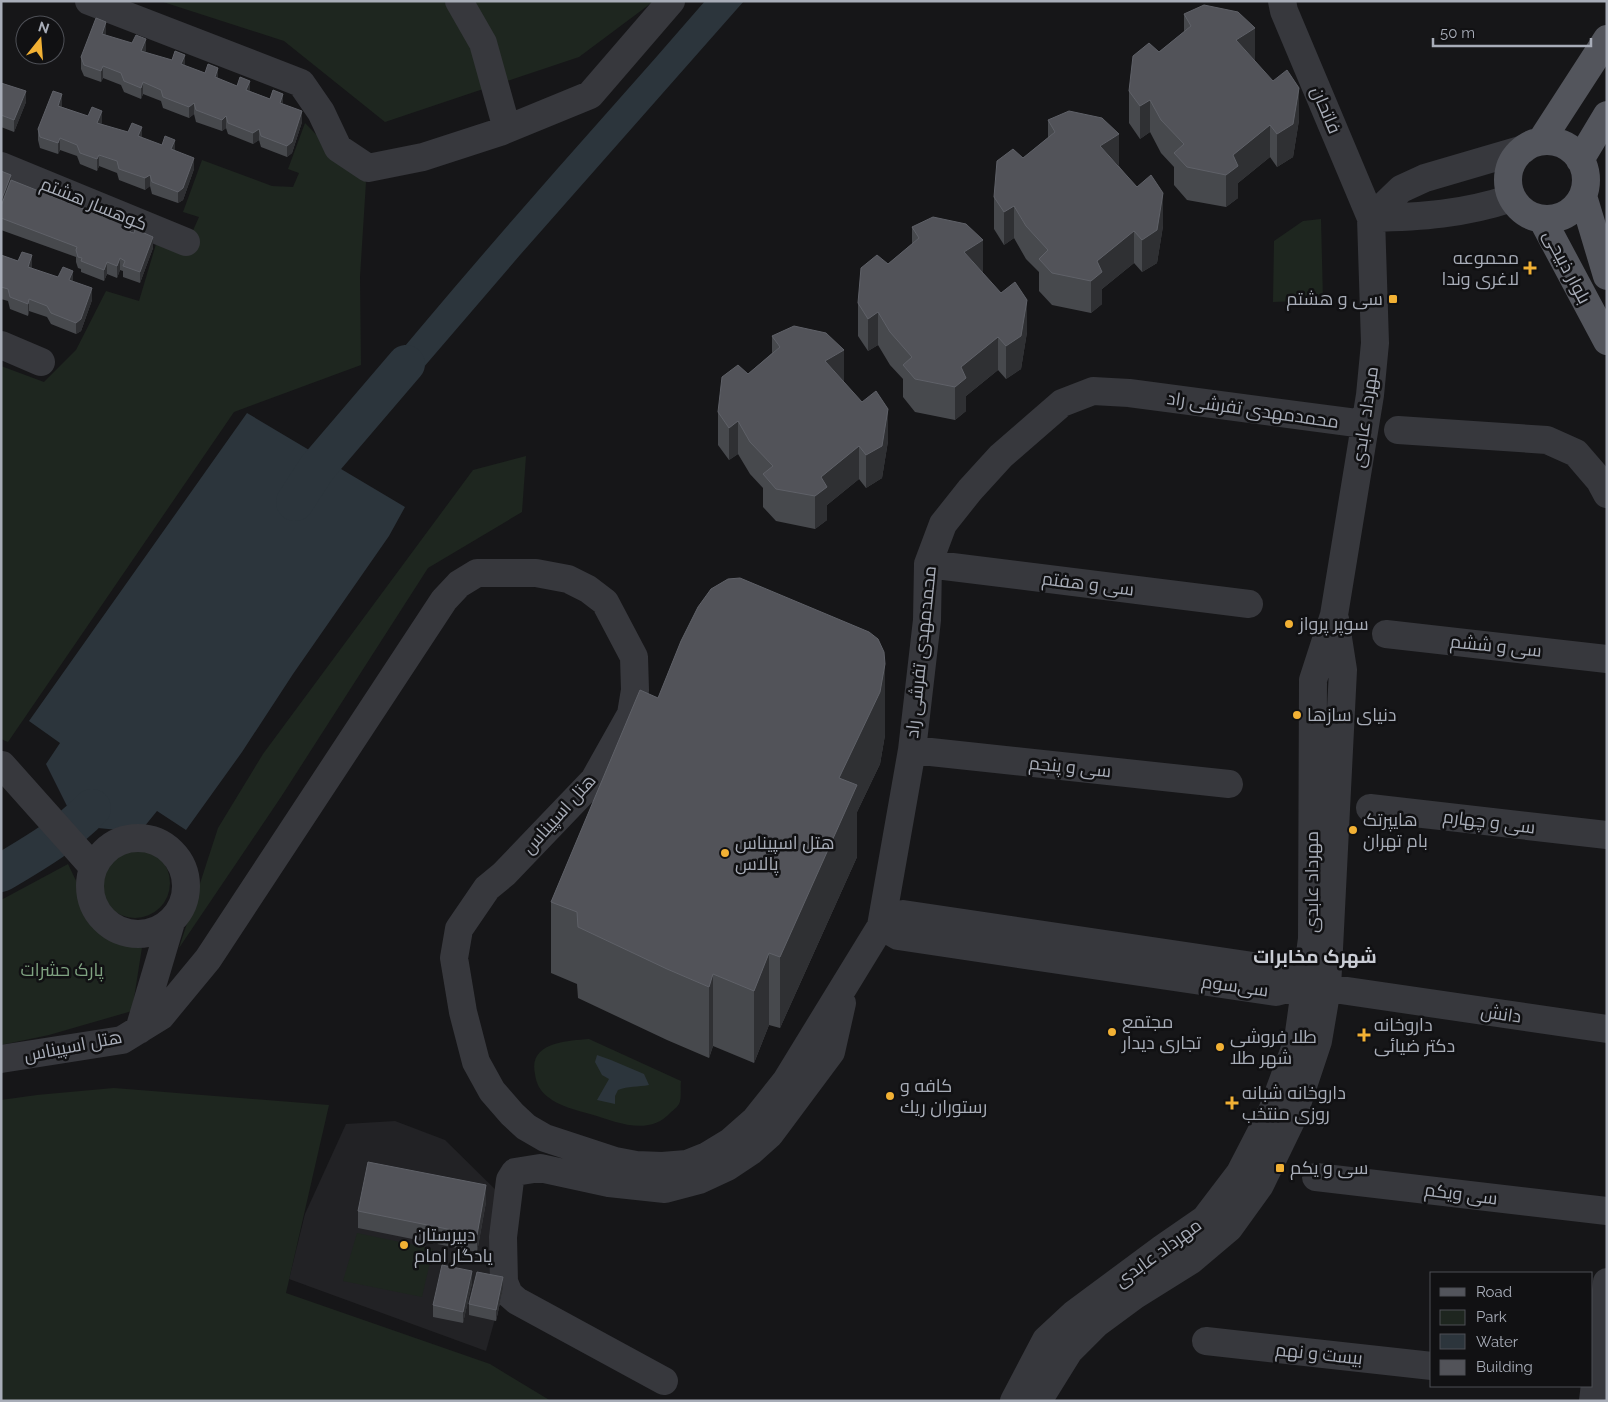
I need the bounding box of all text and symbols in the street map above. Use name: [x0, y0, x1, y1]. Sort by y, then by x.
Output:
north arrow: [15, 15, 65, 65]
scale bar: [1433, 15, 1590, 47]
text: N: [36, 18, 51, 37]
text: 50 m: [1440, 24, 1475, 42]
street label: فاتحان: [1306, 83, 1346, 137]
street label: کوهسار هشتم: [37, 173, 151, 236]
street label: بلوار ذبیحی: [1538, 226, 1596, 308]
place label: محموعه لاغری وندا: [1442, 247, 1519, 290]
marker: محموعه لاغری وندا: [1523, 261, 1537, 275]
place label: سی و هشتم: [1286, 288, 1383, 311]
marker: سی و هشتم: [1387, 293, 1399, 305]
street label: مهرداد عابدی: [1347, 365, 1383, 469]
street label: محمدمهدی تفرشی راد: [1166, 387, 1340, 433]
street label: محمدمهدی تفرشی راد: [901, 565, 941, 739]
street label: سی و هفتم: [1040, 567, 1135, 602]
place label: سوپر پرواز: [1298, 613, 1369, 636]
marker: سوپر پرواز: [1283, 618, 1295, 630]
street label: سی و ششم: [1449, 630, 1543, 663]
place label: دنیای سازها: [1307, 704, 1396, 726]
marker: دنیای سازها: [1291, 709, 1303, 721]
street label: سی و پنجم: [1028, 752, 1112, 783]
street label: هتل اسپیناس: [518, 770, 600, 858]
street label: سی و چهارم: [1441, 805, 1536, 840]
place label: هایپرتک بام تهران: [1363, 809, 1428, 853]
marker: هایپرتک بام تهران: [1347, 824, 1359, 836]
street label: مهرداد عابدی: [1301, 831, 1323, 933]
place label: هتل اسپیناس پالاس: [735, 832, 835, 876]
marker: هتل اسپیناس پالاس: [719, 847, 731, 859]
district label: شهرک مخابرات: [1253, 945, 1377, 968]
park label: پارک حشرات: [20, 959, 104, 982]
street label: سی‌سوم: [1200, 970, 1270, 1003]
street label: دانش: [1479, 1000, 1523, 1028]
place label: مجتمع تجاری دیدار: [1121, 1011, 1201, 1054]
place label: داروخانه دکتر ضیائی: [1374, 1014, 1455, 1057]
street label: هتل اسپیناس: [22, 1026, 124, 1066]
marker: مجتمع تجاری دیدار: [1106, 1026, 1118, 1038]
place label: طلا فروشی شهر طلا: [1230, 1026, 1317, 1069]
marker: داروخانه دکتر ضیائی: [1358, 1029, 1370, 1041]
marker: طلا فروشی شهر طلا: [1214, 1041, 1226, 1053]
place label: كافه و رستوران ريك: [900, 1075, 987, 1118]
place label: داروخانه شبانه روزی منتخب: [1242, 1082, 1346, 1125]
marker: كافه و رستوران ريك: [884, 1090, 896, 1102]
marker: داروخانه شبانه روزی منتخب: [1226, 1097, 1238, 1109]
place label: سی و یکم: [1290, 1157, 1368, 1180]
marker: سی و یکم: [1274, 1162, 1286, 1174]
street label: سی ویکم: [1423, 1179, 1499, 1210]
street label: مهرداد عابدی: [1110, 1214, 1206, 1292]
place label: دبیرستان یادگار امام: [414, 1224, 493, 1268]
marker: دبیرستان یادگار امام: [398, 1239, 410, 1251]
legend: [1430, 1272, 1593, 1387]
text: Road: [1476, 1283, 1512, 1301]
text: Park: [1476, 1308, 1507, 1326]
text: Water: [1476, 1333, 1519, 1351]
street label: بیست و نهم: [1274, 1338, 1364, 1371]
text: Building: [1476, 1358, 1533, 1376]

